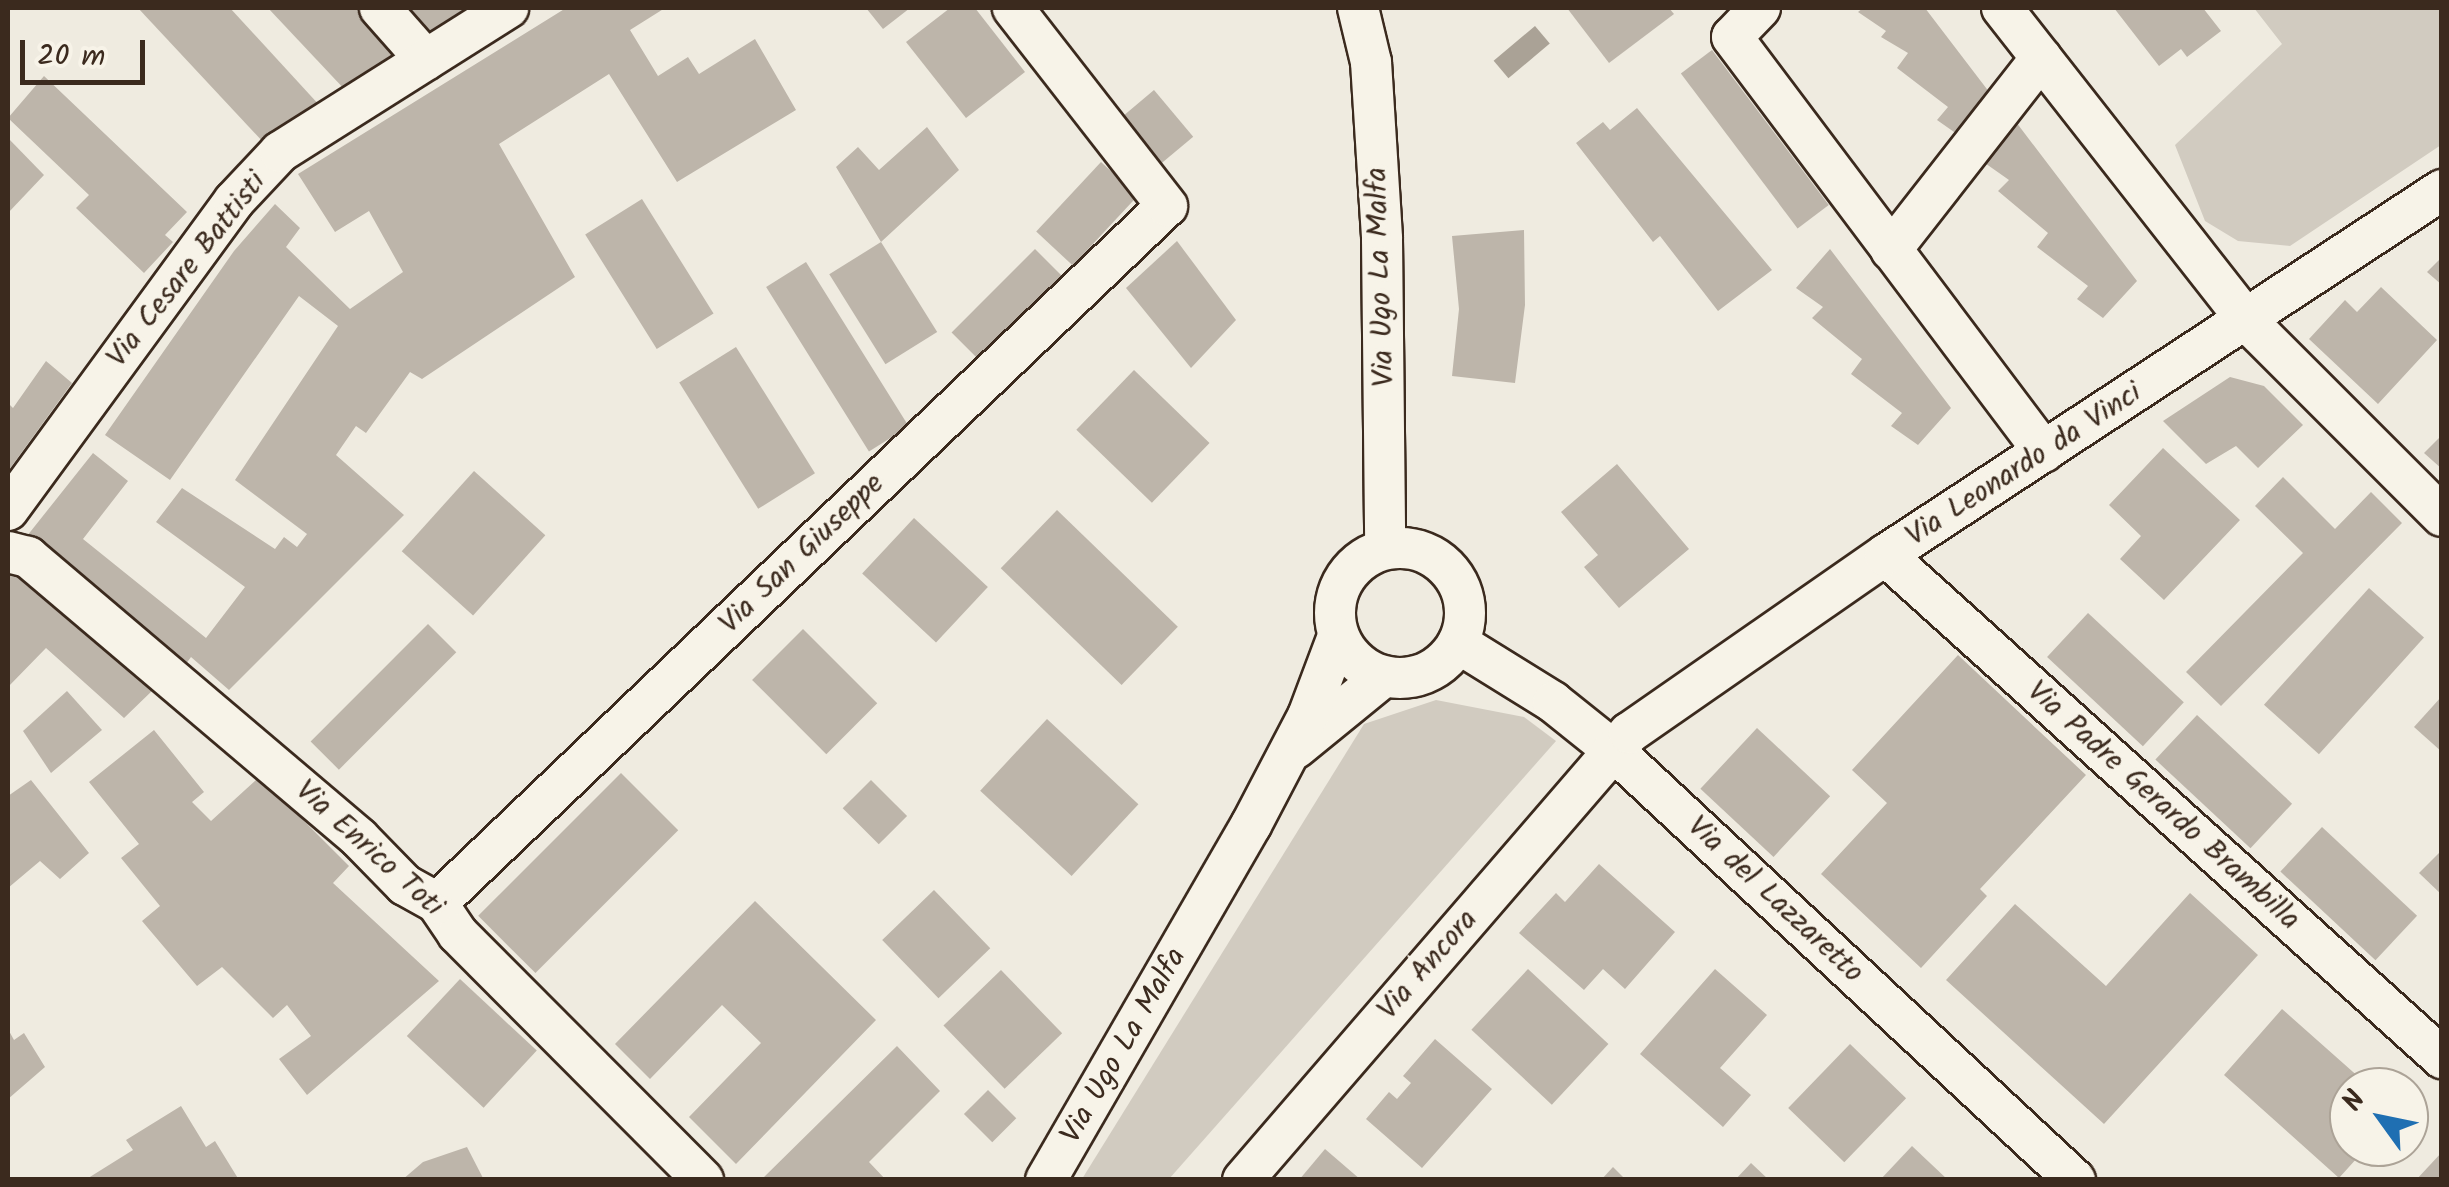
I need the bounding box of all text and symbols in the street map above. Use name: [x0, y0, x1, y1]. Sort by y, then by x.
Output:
scale bar: [25, 20, 150, 82]
text: 20 m: [37, 33, 105, 81]
street label: Via Cesare Battisti: [100, 165, 274, 375]
street label: Via Ugo La Malfa: [1359, 166, 1403, 388]
street label: Via Leonardo da Vinci: [1899, 375, 2149, 555]
street label: Via San Giuseppe: [712, 466, 892, 642]
street label: Via Padre Gerardo Brambilla: [2019, 674, 2307, 938]
street label: Via Enrico Toti: [287, 773, 451, 925]
street label: Via del Lazzaretto: [1679, 809, 1871, 991]
street label: Via Ancora: [1370, 902, 1486, 1028]
street label: Via Ugo La Malfa: [1053, 942, 1195, 1150]
north arrow: [2329, 1067, 2429, 1167]
text: N: [2331, 1082, 2379, 1121]

